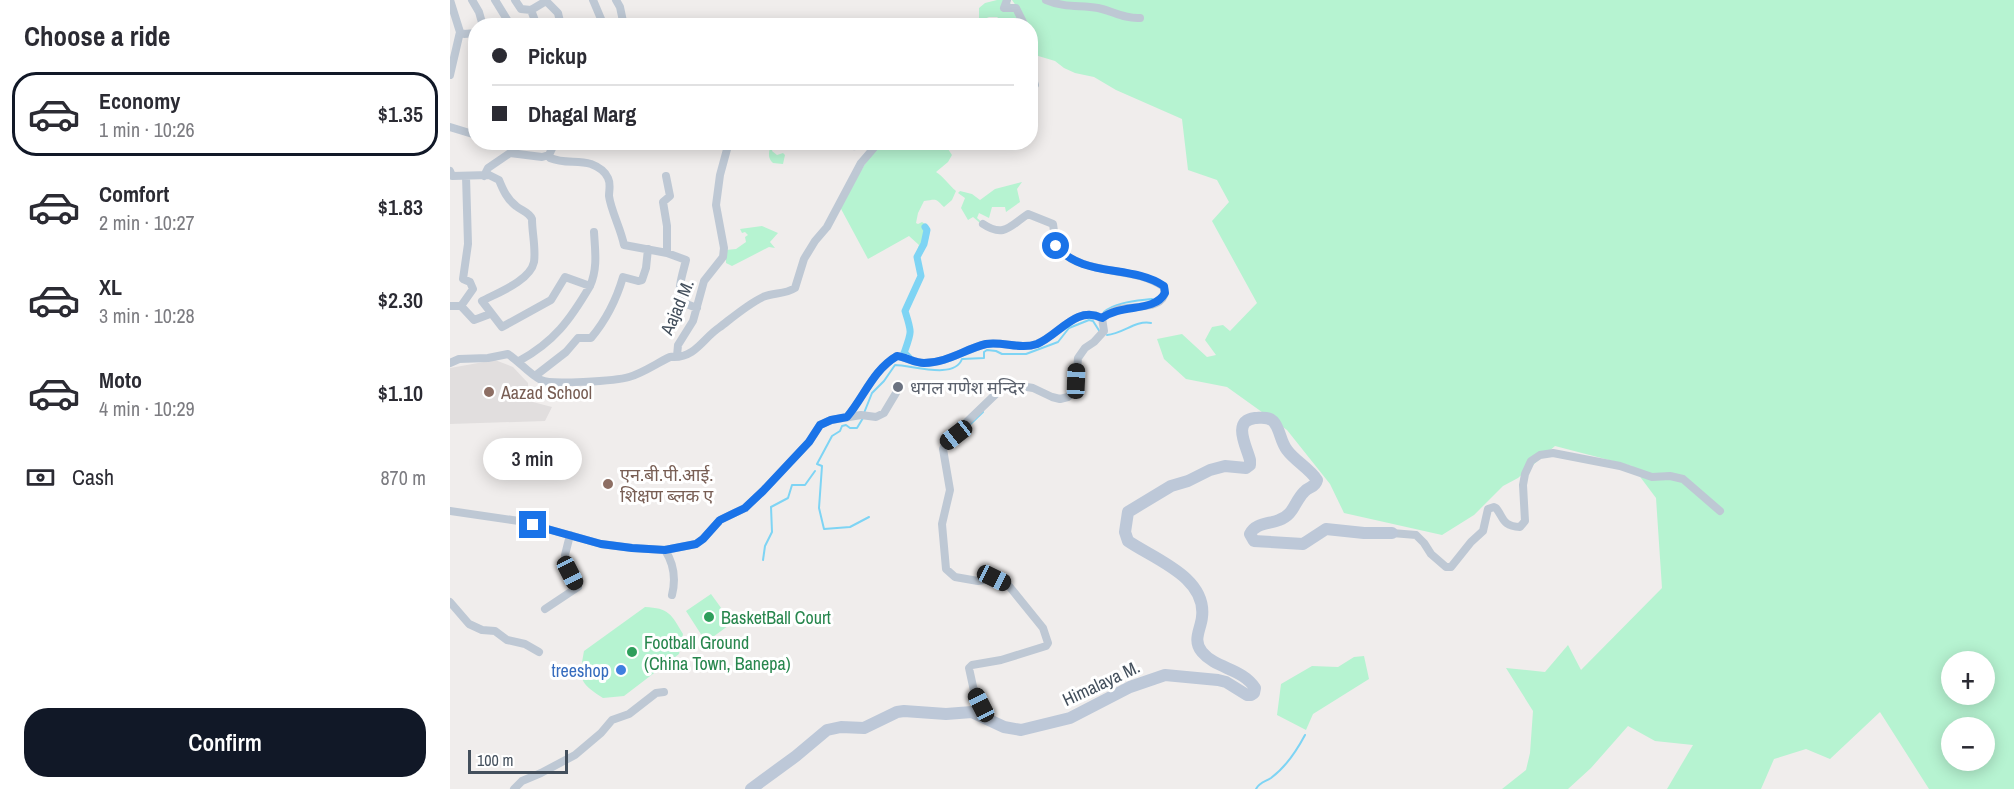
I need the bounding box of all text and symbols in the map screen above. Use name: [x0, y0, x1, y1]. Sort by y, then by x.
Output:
text: Choose a ride: [24, 18, 170, 54]
text: Pickup: [528, 41, 587, 71]
text: Economy: [99, 86, 180, 116]
icon: car: [27, 87, 81, 141]
text: $1.35: [378, 99, 423, 129]
text: Dhagal Marg: [528, 99, 636, 129]
text: 1 min · 10:26: [99, 116, 195, 143]
text: Comfort: [99, 179, 169, 209]
icon: car: [27, 180, 81, 234]
text: $1.83: [378, 192, 423, 222]
text: 2 min · 10:27: [99, 209, 195, 236]
route start: [1042, 232, 1069, 259]
text: XL: [99, 272, 122, 302]
icon: car: [27, 273, 81, 327]
street label: Aajad M.: [654, 275, 700, 340]
text: $2.30: [378, 285, 423, 315]
text: 3 min · 10:28: [99, 302, 195, 329]
car: [1066, 363, 1086, 399]
text: Moto: [99, 365, 142, 395]
icon: car: [27, 366, 81, 420]
place label: धगल गणेश मन्दिर: [910, 375, 1026, 400]
text: $1.10: [378, 378, 423, 408]
place label: Aazad School: [500, 380, 592, 405]
marker: धगल गणेश मन्दिर: [891, 380, 905, 394]
marker: Aazad School: [482, 385, 496, 399]
text: 4 min · 10:29: [99, 395, 195, 422]
car: [936, 417, 976, 453]
callout: 3 min: [484, 438, 582, 480]
text: 3 min: [511, 445, 554, 472]
icon: cash: [24, 461, 57, 494]
text: Cash: [72, 462, 114, 492]
place label: एन.बी.पी.आई. शिक्षण ब्लक ए: [620, 462, 714, 508]
text: 870 m: [380, 464, 426, 491]
marker: एन.बी.पी.आई. शिक्षण ब्लक ए: [601, 477, 615, 491]
route end: [519, 511, 546, 538]
car: [554, 553, 586, 593]
car: [974, 562, 1014, 594]
place label: BasketBall Court: [721, 605, 831, 630]
marker: BasketBall Court: [702, 610, 716, 624]
place label: Football Ground (China Town, Banepa): [644, 630, 791, 676]
marker: Football Ground (China Town, Banepa): [625, 645, 639, 659]
map controls: [1941, 651, 1995, 771]
button: +: [1941, 651, 1995, 705]
street label: Himalaya M.: [1058, 654, 1144, 712]
place label: treeshop: [552, 658, 609, 683]
marker: treeshop: [614, 663, 628, 677]
car: [965, 685, 997, 725]
button: Confirm: [24, 708, 426, 777]
button: −: [1941, 717, 1995, 771]
scale bar: [468, 747, 568, 774]
text: 100 m: [477, 749, 513, 771]

